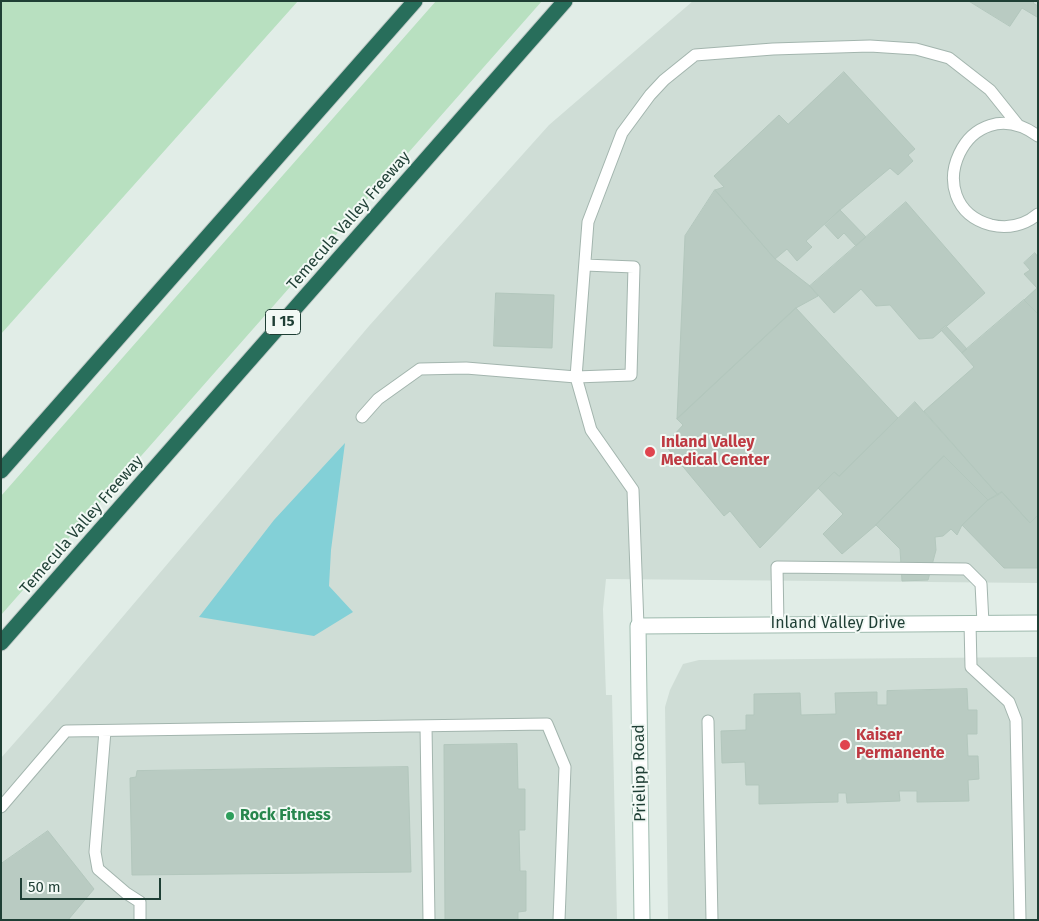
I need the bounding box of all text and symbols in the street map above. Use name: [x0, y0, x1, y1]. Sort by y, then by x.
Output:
street label: Temecula Valley Freeway: [283, 148, 415, 294]
road number: I 15: [266, 310, 300, 334]
place label: Inland Valley Medical Center: [661, 433, 769, 471]
marker: Inland Valley Medical Center: [643, 445, 657, 459]
street label: Temecula Valley Freeway: [16, 452, 148, 598]
street label: Inland Valley Drive: [771, 614, 905, 634]
street label: Prielipp Road: [630, 724, 650, 822]
place label: Kaiser Permanente: [856, 726, 945, 764]
marker: Kaiser Permanente: [838, 738, 852, 752]
place label: Rock Fitness: [240, 806, 331, 826]
marker: Rock Fitness: [224, 810, 236, 822]
scale bar: [22, 868, 164, 900]
text: 50 m: [28, 878, 61, 896]

